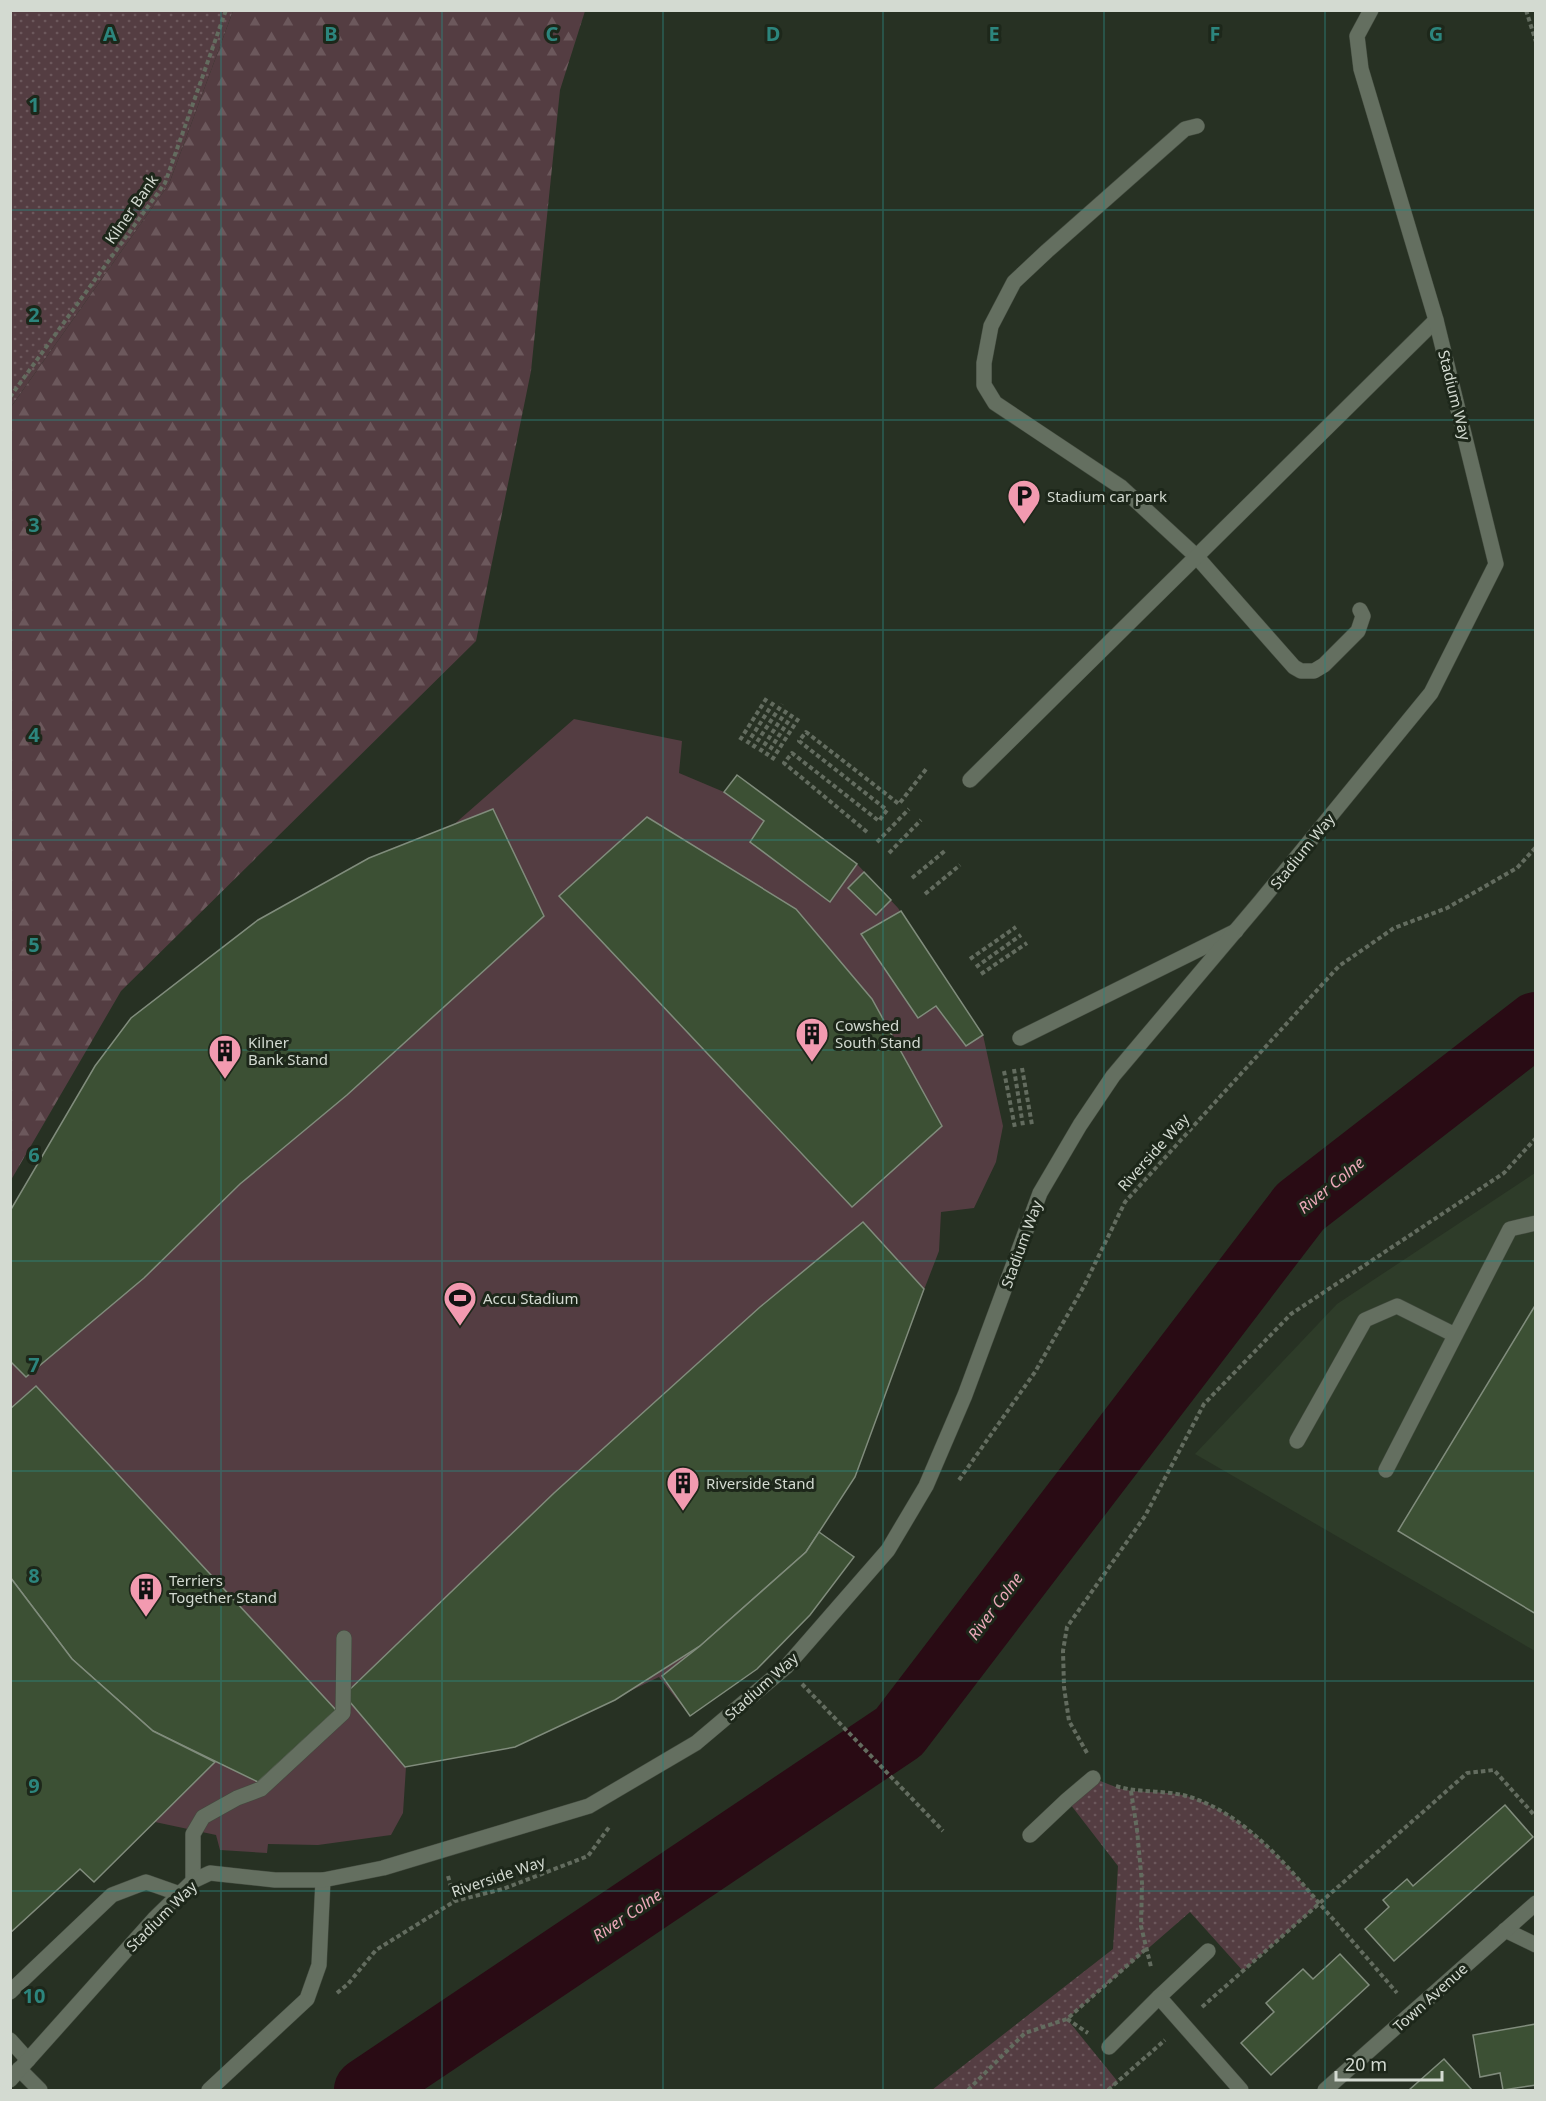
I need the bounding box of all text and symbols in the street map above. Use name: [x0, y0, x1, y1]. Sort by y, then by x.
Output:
text: A: [103, 20, 117, 47]
text: B: [324, 20, 338, 47]
text: C: [546, 20, 559, 47]
text: D: [766, 20, 780, 47]
text: E: [988, 20, 1000, 47]
text: F: [1210, 20, 1220, 47]
text: G: [1429, 20, 1443, 47]
text: 1: [28, 91, 40, 118]
street label: Kilner Bank: [100, 170, 162, 248]
text: 2: [28, 301, 40, 328]
street label: Stadium Way: [1434, 348, 1476, 442]
parking icon: Stadium car park: [1006, 478, 1042, 525]
place label: Stadium car park: [1047, 486, 1167, 506]
text: 3: [28, 511, 40, 538]
text: 4: [28, 721, 40, 748]
street label: Stadium Way: [1265, 809, 1339, 893]
text: 5: [28, 931, 40, 958]
place label: Cowshed South Stand: [835, 1015, 921, 1052]
building icon: Cowshed South Stand: [794, 1016, 830, 1063]
place label: Kilner Bank Stand: [248, 1032, 328, 1069]
building icon: Kilner Bank Stand: [207, 1033, 243, 1080]
street label: Riverside Way: [1113, 1109, 1193, 1195]
text: 6: [28, 1141, 40, 1168]
water label: River Colne: [1293, 1152, 1369, 1218]
street label: Stadium Way: [996, 1197, 1046, 1291]
sports icon: Accu Stadium: [442, 1280, 478, 1327]
place label: Accu Stadium: [483, 1288, 579, 1308]
text: 7: [28, 1351, 40, 1378]
building icon: Riverside Stand: [665, 1465, 701, 1512]
place label: Riverside Stand: [706, 1473, 815, 1493]
text: 8: [28, 1562, 40, 1589]
water label: River Colne: [962, 1568, 1028, 1644]
place label: Terriers Together Stand: [169, 1570, 277, 1607]
building icon: Terriers Together Stand: [128, 1571, 164, 1618]
street label: Stadium Way: [720, 1648, 802, 1724]
text: 9: [28, 1772, 40, 1799]
street label: Riverside Way: [448, 1851, 548, 1901]
street label: Stadium Way: [121, 1876, 201, 1956]
water label: River Colne: [588, 1884, 666, 1946]
street label: Town Avenue: [1388, 1958, 1472, 2036]
text: 10: [23, 1982, 45, 2009]
scale bar: [1336, 2044, 1442, 2082]
text: 20 m: [1345, 2052, 1387, 2076]

